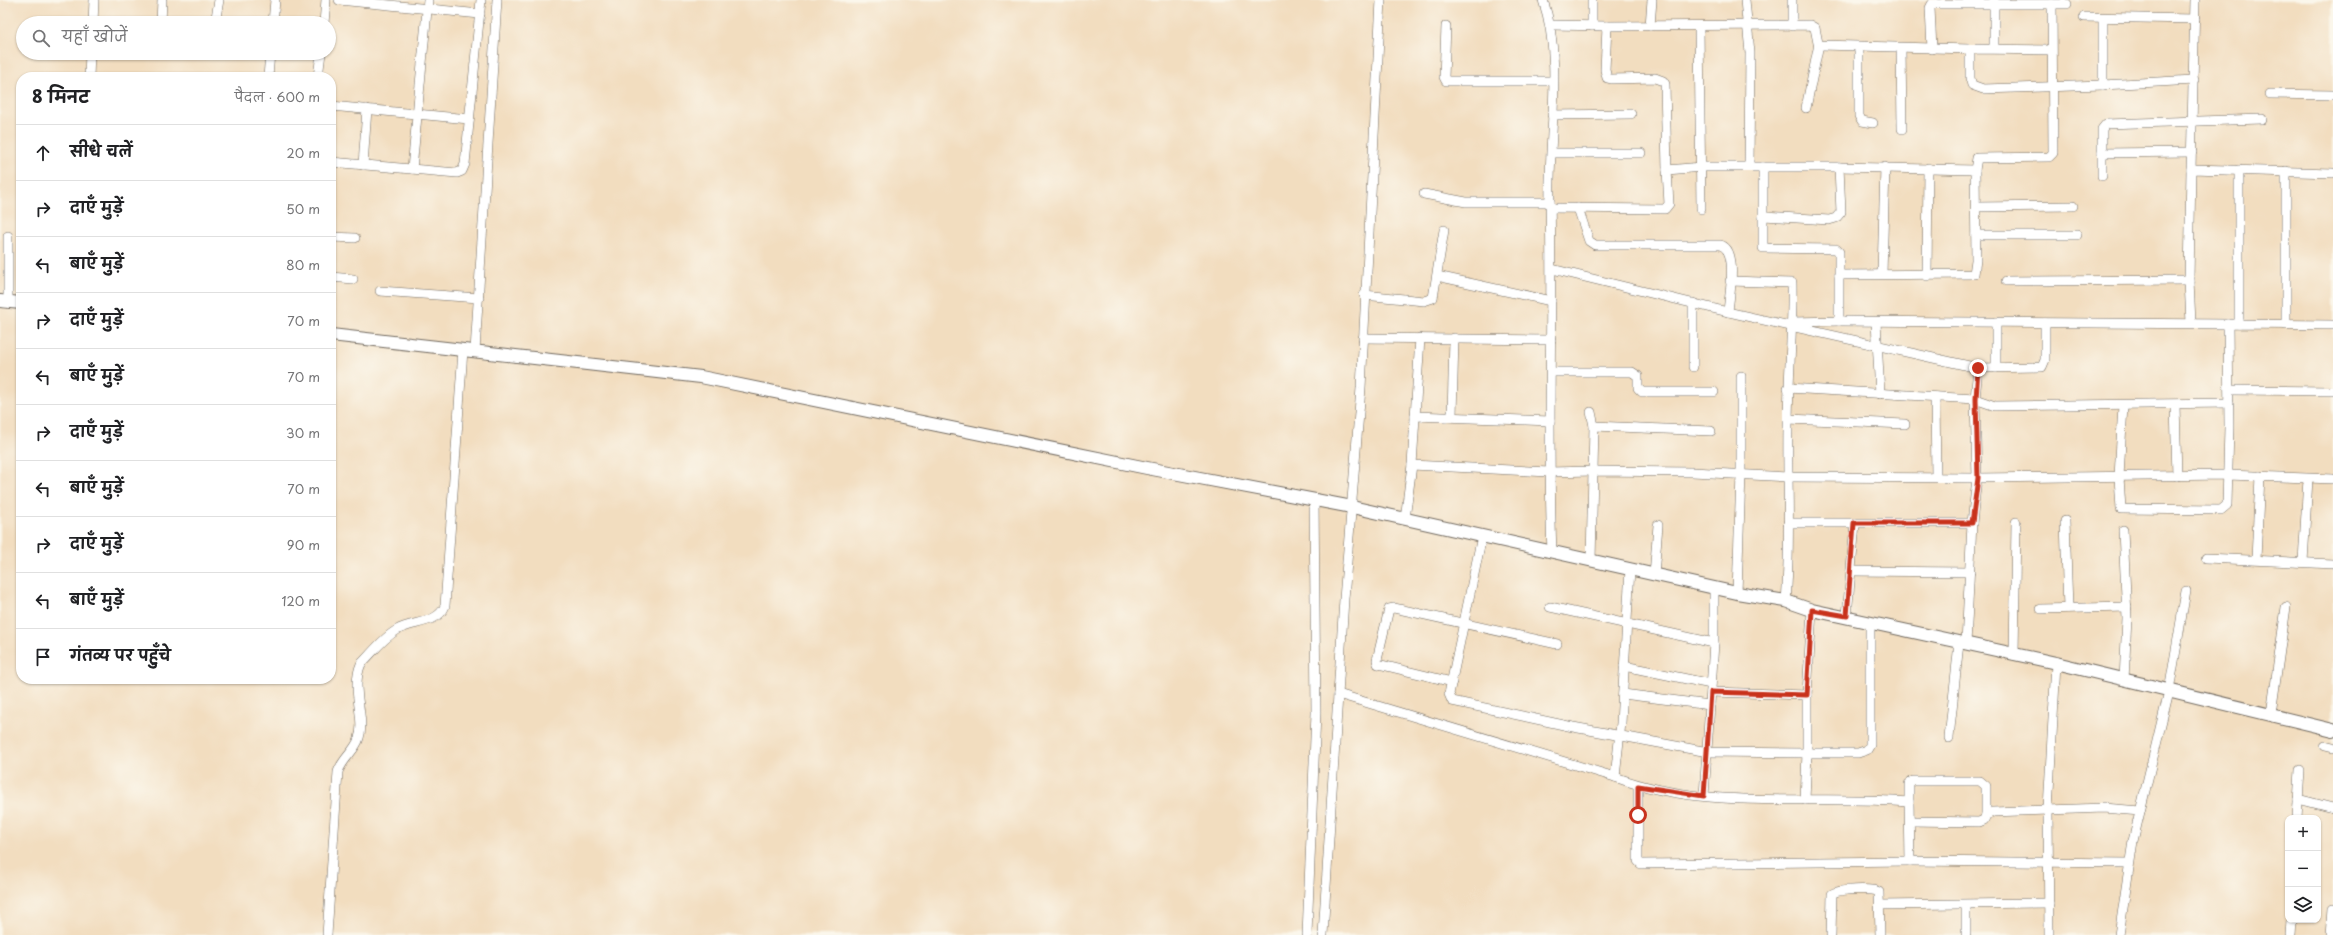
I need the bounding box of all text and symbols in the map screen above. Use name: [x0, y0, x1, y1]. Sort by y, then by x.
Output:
search box: [16, 16, 336, 60]
text: यहाँ खोजें: [62, 24, 128, 47]
icon: search: [30, 27, 52, 49]
text: 8 मिनट: [32, 83, 89, 109]
text: पैदल · 600 m: [235, 87, 320, 106]
text: सीधे चलें: [70, 139, 132, 162]
icon: ahead: [32, 142, 54, 164]
text: 20 m: [286, 143, 320, 162]
text: दाएँ मुड़ें: [70, 195, 123, 218]
icon: right: [32, 198, 54, 220]
text: 50 m: [286, 199, 320, 218]
text: बाएँ मुड़ें: [70, 251, 124, 274]
icon: left: [32, 254, 54, 276]
text: 80 m: [286, 255, 320, 274]
text: दाएँ मुड़ें: [70, 307, 123, 330]
icon: right: [32, 310, 54, 332]
text: 70 m: [287, 311, 320, 330]
route end: [1969, 359, 1987, 377]
text: बाएँ मुड़ें: [70, 363, 124, 386]
icon: left: [32, 366, 54, 388]
text: 70 m: [287, 367, 320, 386]
text: दाएँ मुड़ें: [70, 419, 123, 442]
icon: right: [32, 422, 54, 444]
text: 30 m: [286, 423, 320, 442]
text: बाएँ मुड़ें: [70, 475, 124, 498]
icon: left: [32, 478, 54, 500]
text: 70 m: [287, 479, 320, 498]
text: दाएँ मुड़ें: [70, 531, 123, 554]
icon: right: [32, 534, 54, 556]
text: 90 m: [287, 535, 320, 554]
text: बाएँ मुड़ें: [70, 587, 124, 610]
icon: left: [32, 590, 54, 612]
text: 120 m: [281, 591, 320, 610]
text: गंतव्य पर पहुँचे: [70, 643, 171, 666]
icon: arrive: [32, 646, 54, 668]
route start: [1629, 806, 1647, 824]
map controls: [2285, 815, 2321, 923]
button: +: [2285, 815, 2321, 851]
button: −: [2285, 851, 2321, 887]
button: layers: [2285, 887, 2321, 923]

